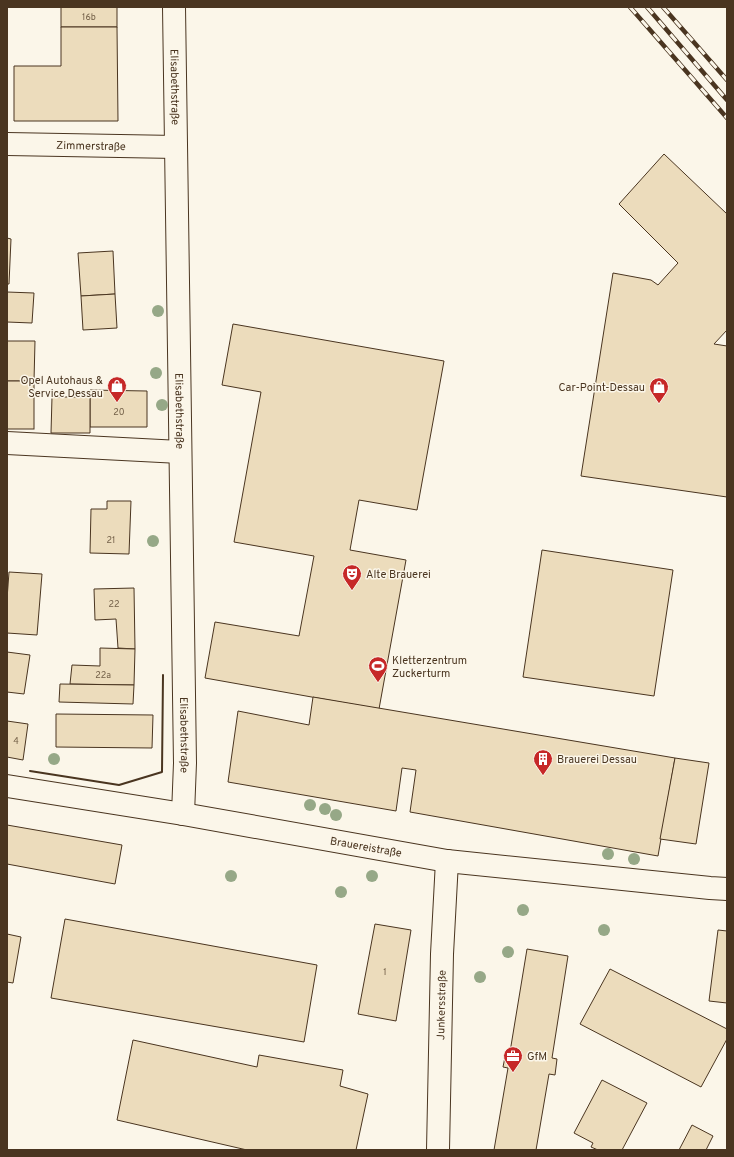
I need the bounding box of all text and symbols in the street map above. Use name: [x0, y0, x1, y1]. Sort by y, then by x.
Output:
house number: 16b: [82, 12, 96, 23]
street label: Elisabethstraße: [167, 49, 182, 125]
street label: Zimmerstraße: [56, 139, 126, 154]
street label: Elisabethstraße: [171, 373, 186, 449]
place label: Opel Autohaus & Service Dessau: [20, 374, 104, 401]
shop icon: Opel Autohaus & Service Dessau: [106, 375, 128, 403]
shop icon: Car-Point-Dessau: [648, 376, 670, 404]
place label: Car-Point-Dessau: [558, 381, 645, 395]
house number: 20: [113, 407, 125, 418]
house number: 21: [107, 535, 115, 546]
theatre icon: Alte Brauerei: [341, 563, 363, 591]
place label: Alte Brauerei: [366, 568, 431, 582]
house number: 22: [108, 599, 120, 610]
place label: Kletterzentrum Zuckerturm: [392, 654, 467, 681]
sports icon: Kletterzentrum Zuckerturm: [367, 655, 389, 683]
house number: 22a: [95, 670, 111, 681]
street label: Elisabethstraße: [176, 697, 191, 773]
house number: 4: [13, 736, 19, 747]
building icon: Brauerei Dessau: [532, 748, 554, 776]
place label: Brauerei Dessau: [557, 753, 637, 767]
street label: Brauereistraße: [329, 834, 403, 861]
house number: 1: [383, 967, 387, 978]
street label: Junkersstraße: [434, 970, 450, 1040]
office icon: GfM: [502, 1045, 524, 1073]
place label: GfM: [527, 1050, 547, 1064]

